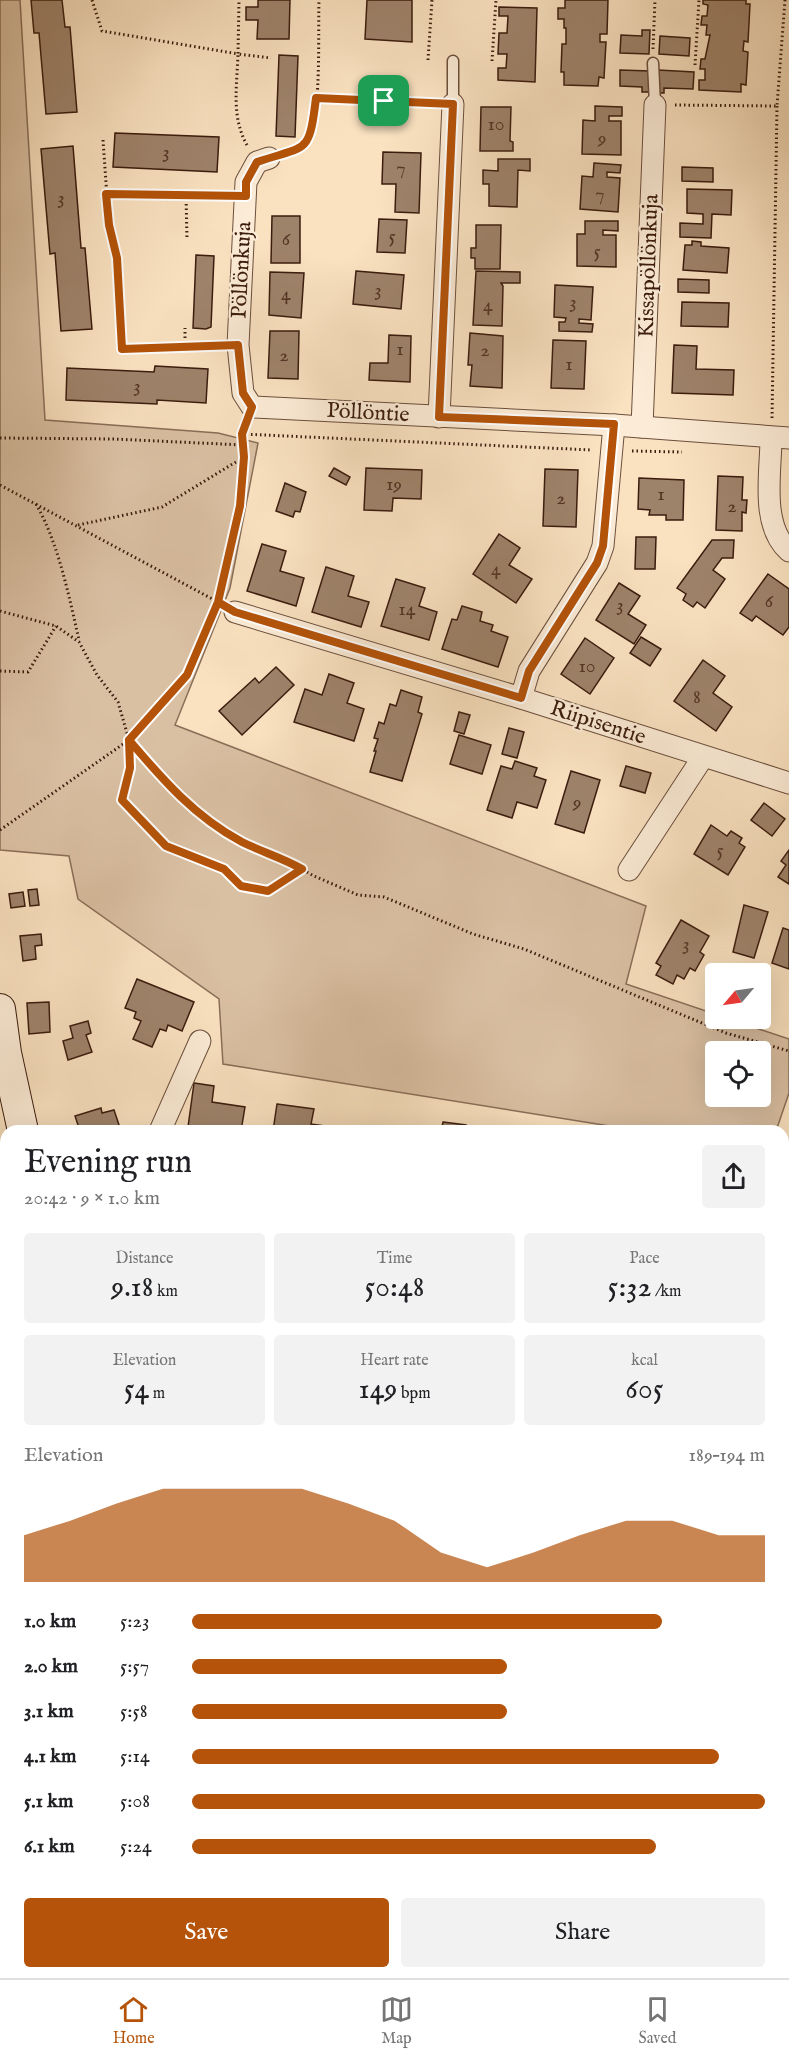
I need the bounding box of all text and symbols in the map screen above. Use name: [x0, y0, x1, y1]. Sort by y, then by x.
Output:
pin: [358, 75, 409, 126]
icon: arrive: [367, 84, 400, 117]
house number: 10: [487, 112, 505, 137]
house number: 9: [597, 126, 606, 151]
house number: 3: [162, 140, 170, 165]
house number: 7: [396, 156, 406, 181]
house number: 7: [595, 182, 605, 207]
house number: 3: [57, 186, 65, 211]
street label: Kissapöllönkuja: [632, 193, 666, 338]
street label: Pöllönkuja: [225, 220, 259, 319]
house number: 5: [388, 224, 396, 249]
house number: 6: [282, 227, 291, 252]
house number: 5: [593, 239, 601, 264]
house number: 3: [374, 278, 382, 303]
house number: 4: [281, 282, 291, 307]
house number: 3: [569, 290, 577, 315]
house number: 4: [483, 293, 493, 318]
house number: 1: [396, 337, 404, 362]
house number: 2: [480, 338, 490, 363]
house number: 2: [279, 343, 289, 368]
house number: 1: [565, 352, 573, 377]
house number: 3: [133, 374, 141, 399]
street label: Pöllöntie: [326, 397, 410, 429]
house number: 19: [386, 472, 402, 497]
house number: 1: [657, 482, 665, 507]
house number: 2: [556, 486, 566, 511]
house number: 2: [727, 494, 737, 519]
house number: 4: [491, 557, 501, 582]
house number: 6: [765, 589, 774, 614]
house number: 3: [616, 593, 624, 618]
house number: 14: [398, 597, 416, 622]
house number: 10: [578, 654, 596, 679]
house number: 8: [693, 685, 701, 710]
street label: Riipisentie: [547, 694, 649, 752]
house number: 9: [572, 790, 581, 815]
house number: 5: [716, 838, 724, 863]
house number: 3: [682, 932, 690, 957]
north arrow: [705, 963, 771, 1029]
map controls: [705, 963, 771, 1107]
button: locate: [705, 1041, 771, 1107]
text: Evening run: [24, 1142, 192, 1184]
button: share: [702, 1145, 765, 1208]
text: 20:42 · 9 × 1.0 km: [24, 1186, 160, 1211]
text: Distance: [116, 1249, 173, 1269]
text: Time: [377, 1249, 412, 1269]
text: Pace: [629, 1249, 660, 1269]
text: 9.18: [111, 1269, 154, 1307]
text: 50:48: [365, 1269, 424, 1307]
text: 5:32: [608, 1269, 652, 1307]
text: km: [154, 1282, 178, 1302]
text: /km: [652, 1282, 681, 1302]
text: Elevation: [113, 1351, 176, 1371]
text: Heart rate: [360, 1351, 429, 1371]
text: kcal: [631, 1351, 658, 1371]
text: 54: [124, 1371, 149, 1409]
text: 149: [358, 1371, 397, 1409]
text: 605: [625, 1371, 664, 1409]
text: m: [149, 1384, 165, 1404]
text: bpm: [397, 1384, 431, 1404]
text: Elevation: [24, 1443, 103, 1468]
text: 189–194 m: [689, 1443, 765, 1468]
text: 1.0 km: [24, 1609, 76, 1634]
text: 5:23: [120, 1609, 149, 1634]
text: 2.0 km: [24, 1654, 78, 1679]
text: 5:57: [120, 1654, 149, 1679]
text: 3.1 km: [24, 1699, 74, 1724]
text: 5:58: [120, 1699, 148, 1724]
text: 4.1 km: [24, 1744, 77, 1769]
text: 5:14: [120, 1744, 150, 1769]
text: 5.1 km: [24, 1789, 74, 1814]
text: 5:08: [120, 1789, 150, 1814]
text: 6.1 km: [24, 1834, 75, 1859]
text: 5:24: [120, 1834, 152, 1859]
button: Save: [24, 1898, 389, 1967]
button: Share: [401, 1898, 765, 1967]
tab: Home: [113, 1993, 155, 2049]
tab: Map: [380, 1993, 413, 2049]
tab: Saved: [638, 1993, 676, 2049]

